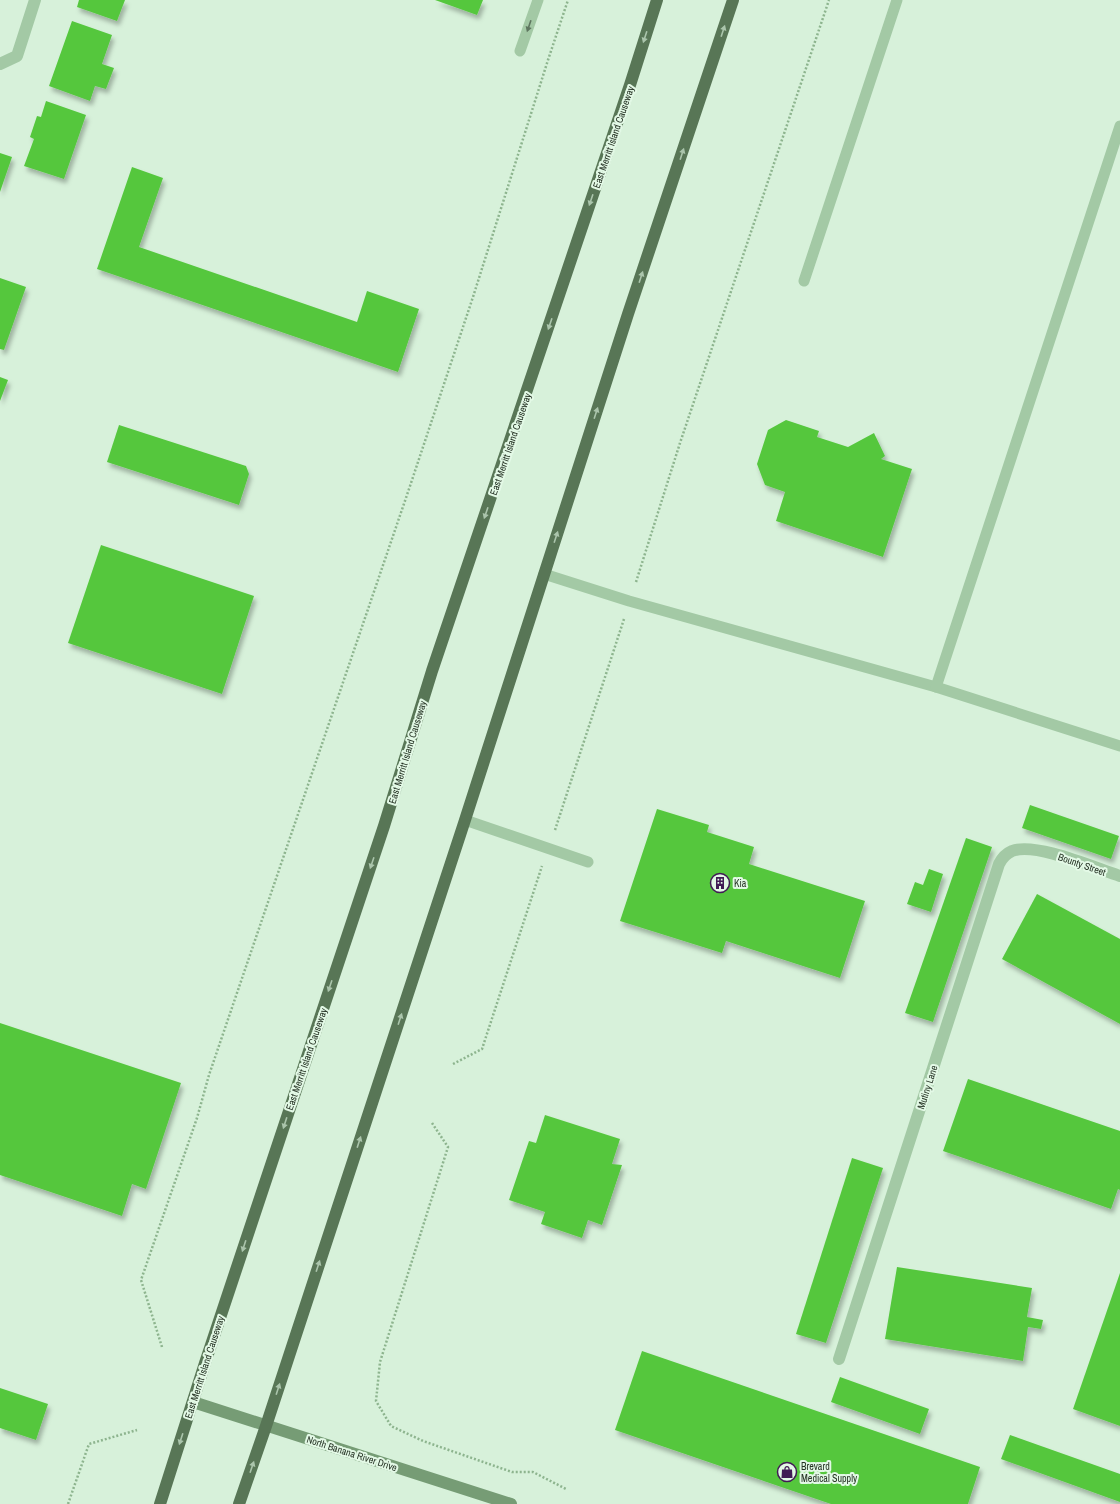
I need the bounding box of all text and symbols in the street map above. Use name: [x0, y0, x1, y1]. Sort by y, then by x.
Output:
one-way arrow: [526, 20, 532, 32]
one-way arrow: [720, 24, 726, 36]
one-way arrow: [642, 32, 648, 44]
street label: East Merritt Island Causeway: [590, 84, 637, 190]
one-way arrow: [679, 148, 685, 160]
one-way arrow: [588, 195, 594, 207]
one-way arrow: [638, 271, 644, 283]
one-way arrow: [547, 318, 553, 330]
street label: East Merritt Island Causeway: [487, 391, 534, 497]
one-way arrow: [593, 407, 599, 419]
one-way arrow: [483, 508, 489, 520]
one-way arrow: [553, 530, 559, 542]
street label: East Merritt Island Causeway: [386, 698, 430, 805]
street label: Bounty Street: [1056, 850, 1108, 879]
one-way arrow: [368, 857, 374, 869]
building icon: Kia: [709, 872, 731, 894]
place label: Kia: [734, 877, 747, 890]
one-way arrow: [327, 980, 333, 992]
street label: East Merritt Island Causeway: [283, 1006, 330, 1112]
one-way arrow: [397, 1012, 403, 1024]
street label: Mutiny Lane: [914, 1063, 941, 1111]
one-way arrow: [281, 1117, 287, 1129]
one-way arrow: [356, 1136, 362, 1148]
one-way arrow: [241, 1240, 247, 1252]
one-way arrow: [315, 1259, 321, 1271]
street label: East Merritt Island Causeway: [182, 1313, 227, 1420]
one-way arrow: [275, 1383, 281, 1395]
one-way arrow: [178, 1433, 184, 1445]
street label: North Banana River Drive: [305, 1433, 399, 1474]
place label: Brevard Medical Supply: [801, 1460, 858, 1485]
one-way arrow: [249, 1461, 255, 1473]
shop icon: Brevard Medical Supply: [776, 1461, 798, 1483]

